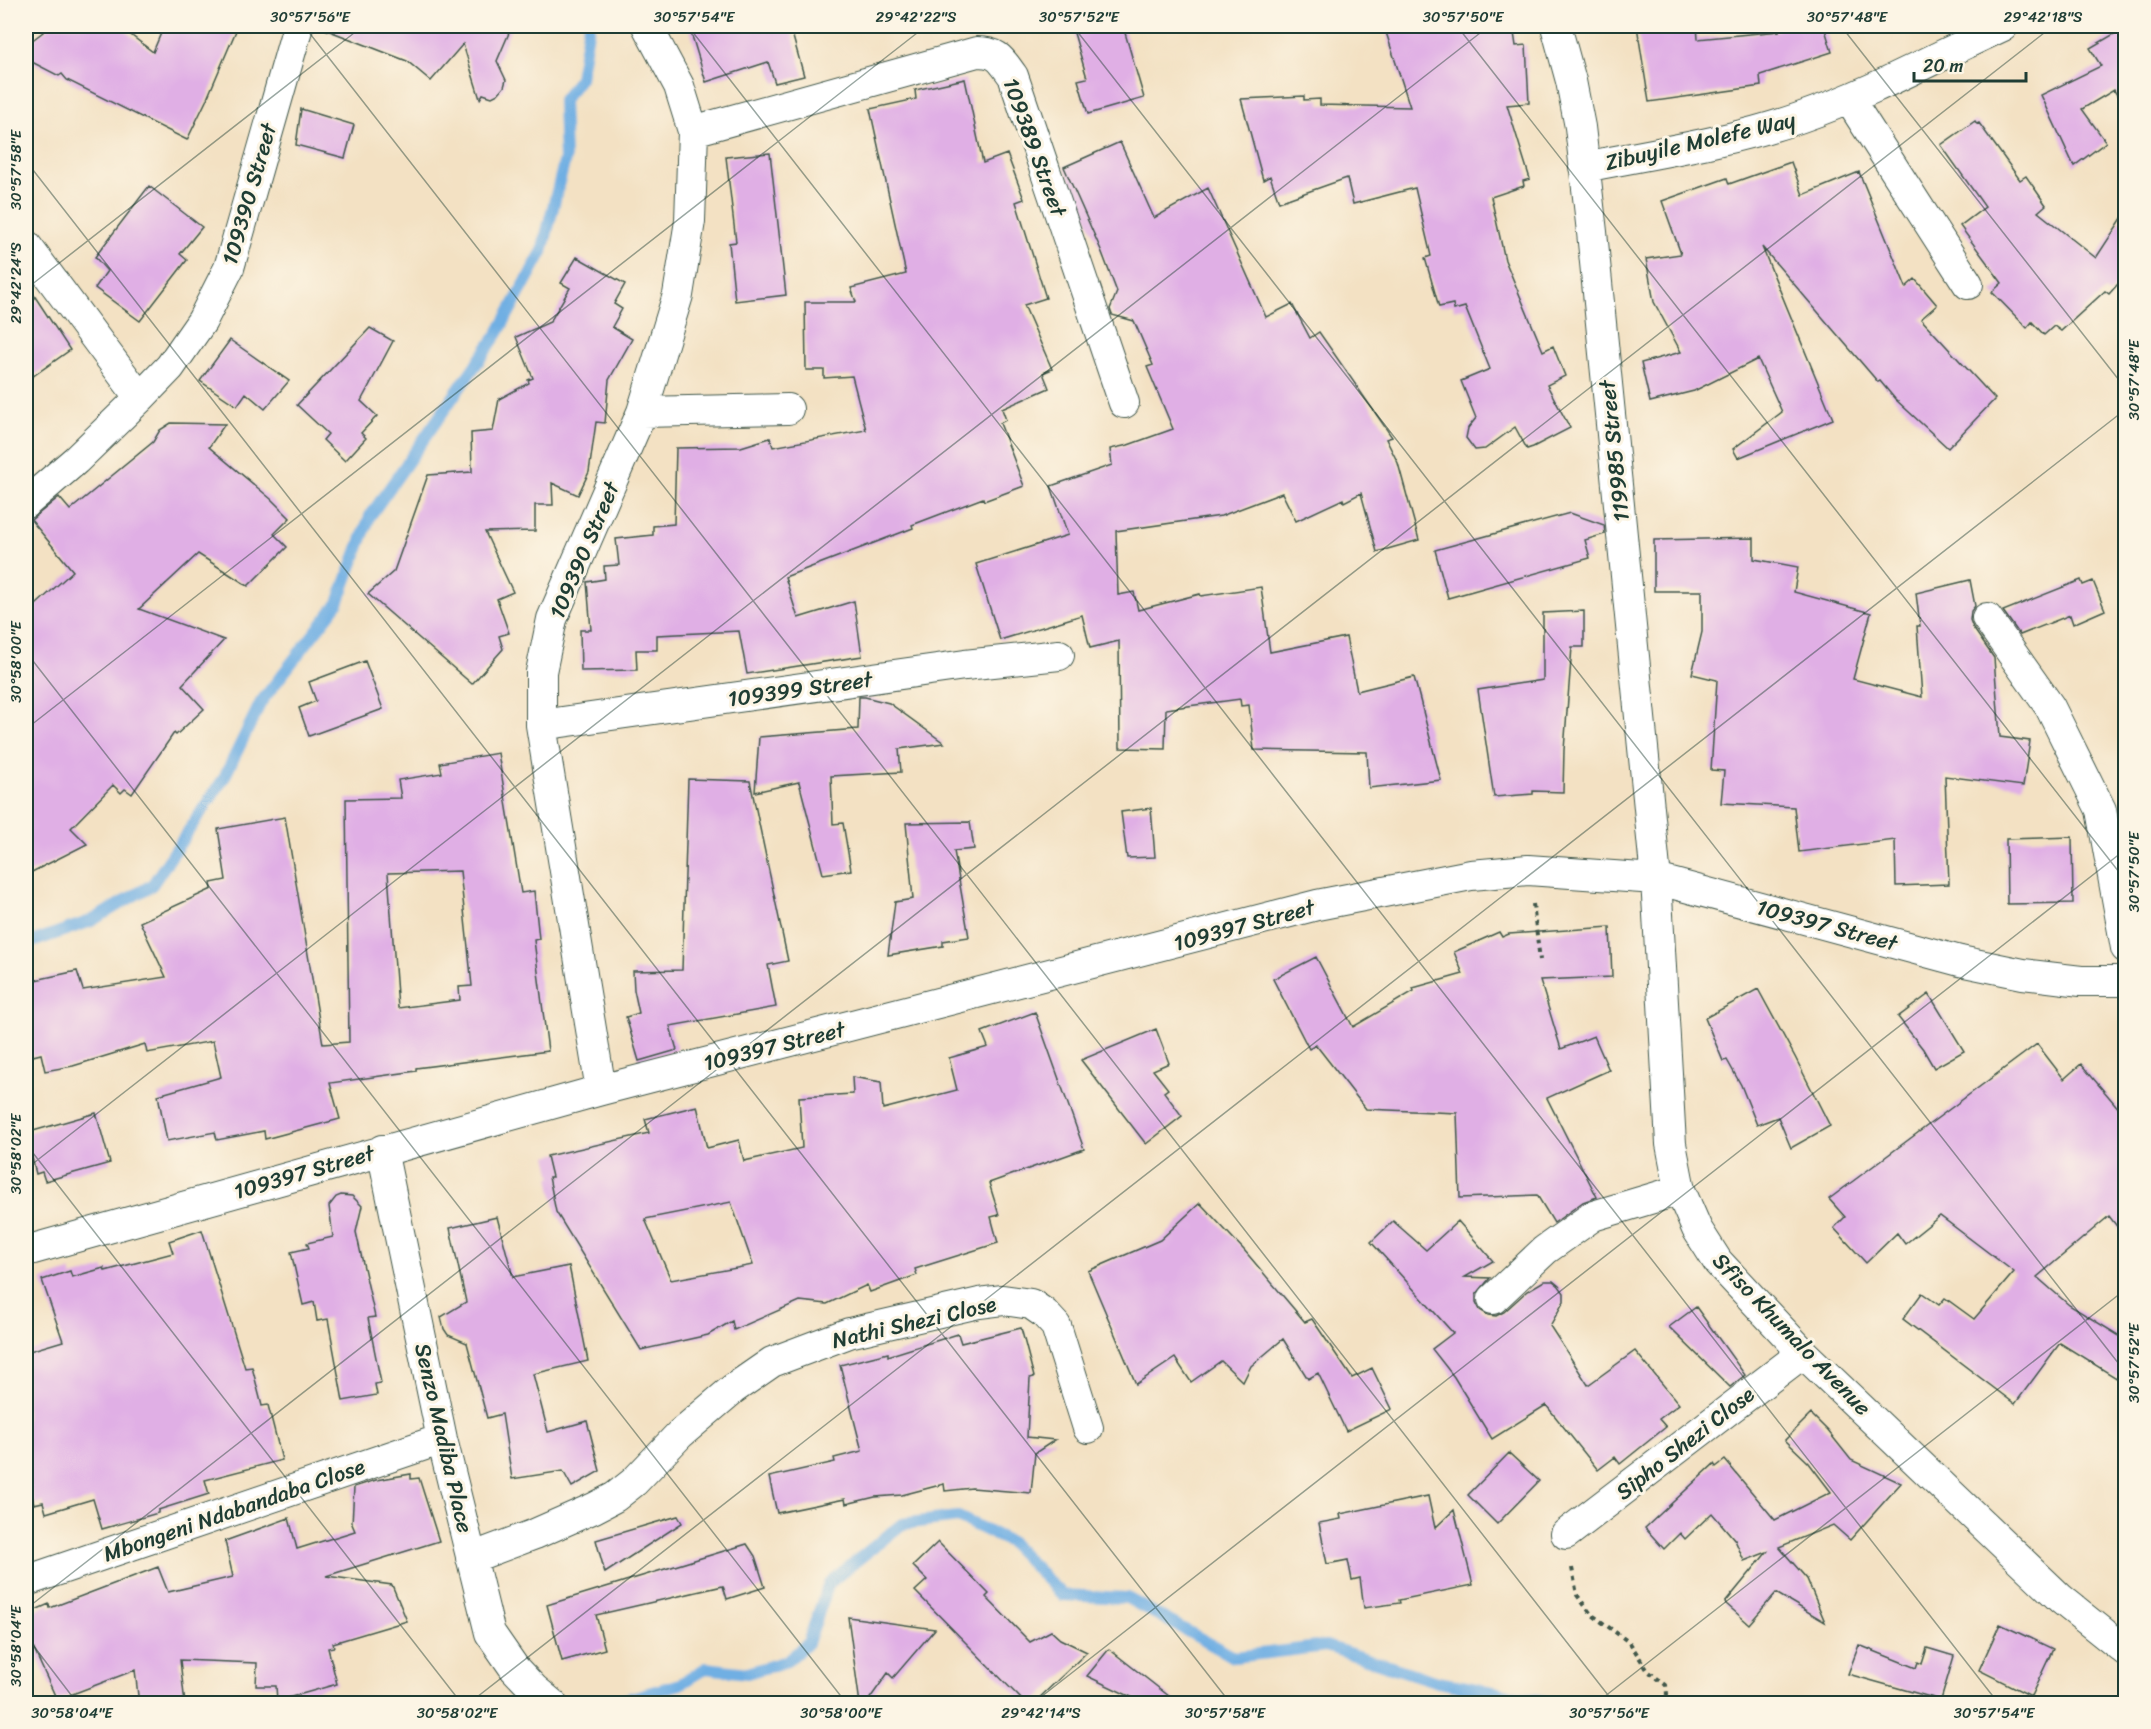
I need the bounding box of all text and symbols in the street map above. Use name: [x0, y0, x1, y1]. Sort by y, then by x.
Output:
text: 30°57'56"E: [270, 4, 352, 30]
text: 30°57'54"E: [654, 4, 736, 30]
text: 29°42'22"S: [876, 4, 957, 30]
text: 30°57'52"E: [1039, 4, 1121, 30]
text: 30°57'50"E: [1423, 4, 1505, 30]
text: 30°57'48"E: [1807, 4, 1889, 30]
text: 29°42'18"S: [2003, 4, 2083, 30]
scale bar: [1914, 45, 2026, 83]
text: 20 m: [1923, 50, 1963, 82]
street label: 109389 Street: [992, 72, 1079, 223]
street label: Zibuyile Molefe Way: [1601, 100, 1800, 182]
street label: 109390 Street: [210, 117, 288, 270]
text: 30°57'58"E: [3, 128, 29, 210]
text: 29°42'24"S: [3, 242, 29, 324]
text: 30°57'48"E: [2121, 338, 2147, 420]
street label: 119985 Street: [1587, 377, 1641, 524]
street label: 109390 Street: [538, 474, 631, 625]
text: 30°58'00"E: [3, 620, 29, 703]
street label: 109399 Street: [725, 659, 876, 718]
text: 30°57'50"E: [2121, 830, 2147, 912]
street label: 109397 Street: [1169, 887, 1320, 963]
street label: 109397 Street: [1752, 887, 1903, 963]
street label: 109397 Street: [699, 1009, 850, 1082]
text: 30°58'02"E: [3, 1112, 29, 1194]
street label: 109397 Street: [229, 1133, 380, 1211]
street label: Sfiso Khumalo Avenue: [1703, 1243, 1881, 1425]
street label: Nathi Shezi Close: [828, 1284, 1000, 1360]
text: 30°57'52"E: [2121, 1321, 2147, 1403]
street label: Senzo Madiba Place: [403, 1339, 485, 1537]
street label: Sipho Shezi Close: [1607, 1376, 1764, 1510]
street label: Mbongeni Ndabandaba Close: [98, 1447, 371, 1573]
text: 30°58'04"E: [3, 1604, 29, 1687]
text: 30°58'04"E: [31, 1700, 114, 1726]
text: 30°58'02"E: [417, 1700, 499, 1726]
text: 30°58'00"E: [800, 1700, 883, 1726]
text: 29°42'14"S: [1001, 1700, 1081, 1726]
text: 30°57'58"E: [1185, 1700, 1267, 1726]
text: 30°57'56"E: [1569, 1700, 1651, 1726]
text: 30°57'54"E: [1954, 1700, 2036, 1726]

